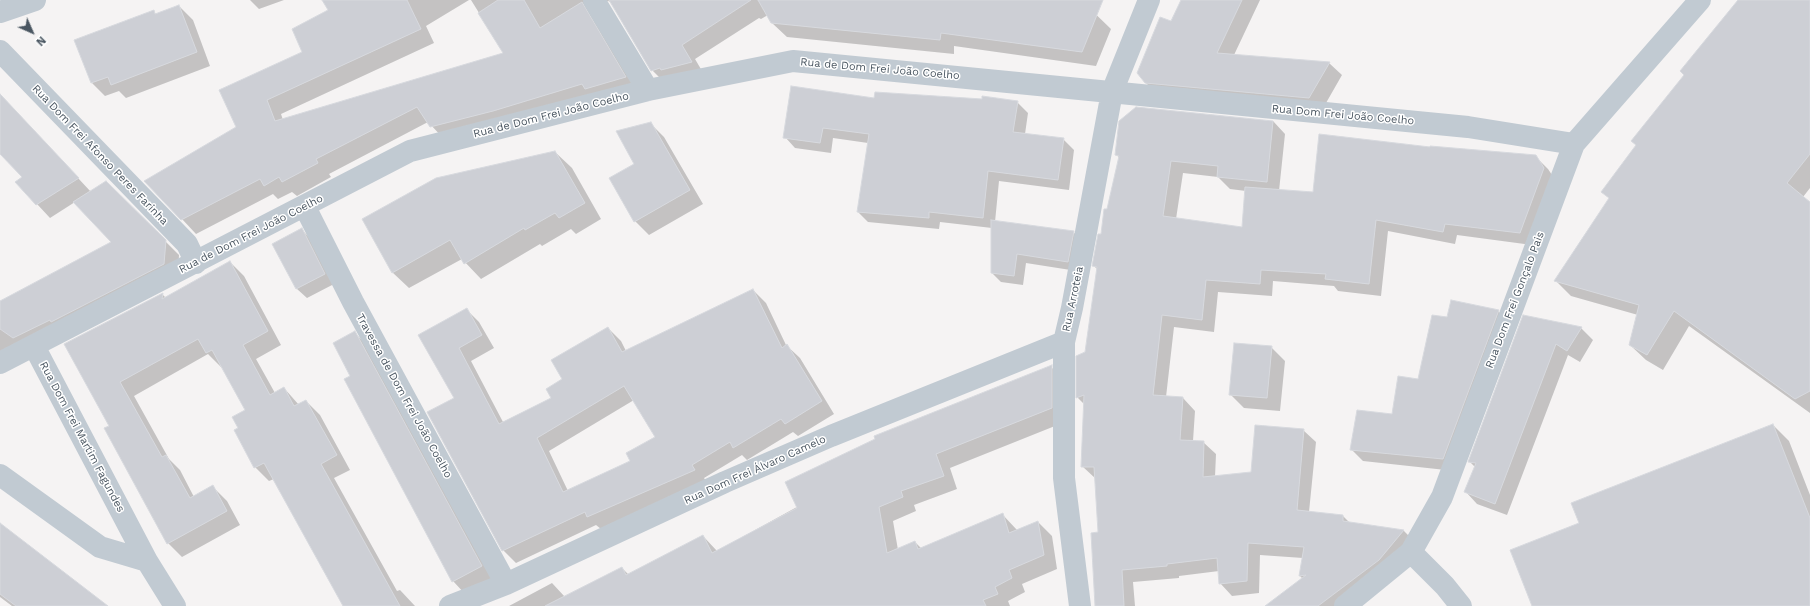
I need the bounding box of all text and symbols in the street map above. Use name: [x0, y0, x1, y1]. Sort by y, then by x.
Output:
north arrow: [12, 12, 52, 52]
text: N: [33, 33, 48, 48]
street label: Rua de Dom Frei João Coelho: [800, 55, 960, 83]
street label: Rua Dom Frei Afonso Peres Farinha: [29, 82, 171, 228]
street label: Rua de Dom Frei João Coelho: [472, 89, 630, 141]
street label: Rua Dom Frei João Coelho: [1271, 102, 1415, 128]
street label: Rua de Dom Frei João Coelho: [177, 192, 325, 276]
street label: Rua Dom Frei Gonçalo Pais: [1483, 230, 1547, 370]
street label: Rua Arroteia: [1060, 265, 1086, 333]
street label: Travessa de Dom Frei João Coelho: [353, 312, 455, 480]
street label: Rua Dom Frei Martim Fagundes: [37, 359, 127, 515]
street label: Rua Dom Frei Álvaro Camelo: [682, 433, 828, 507]

